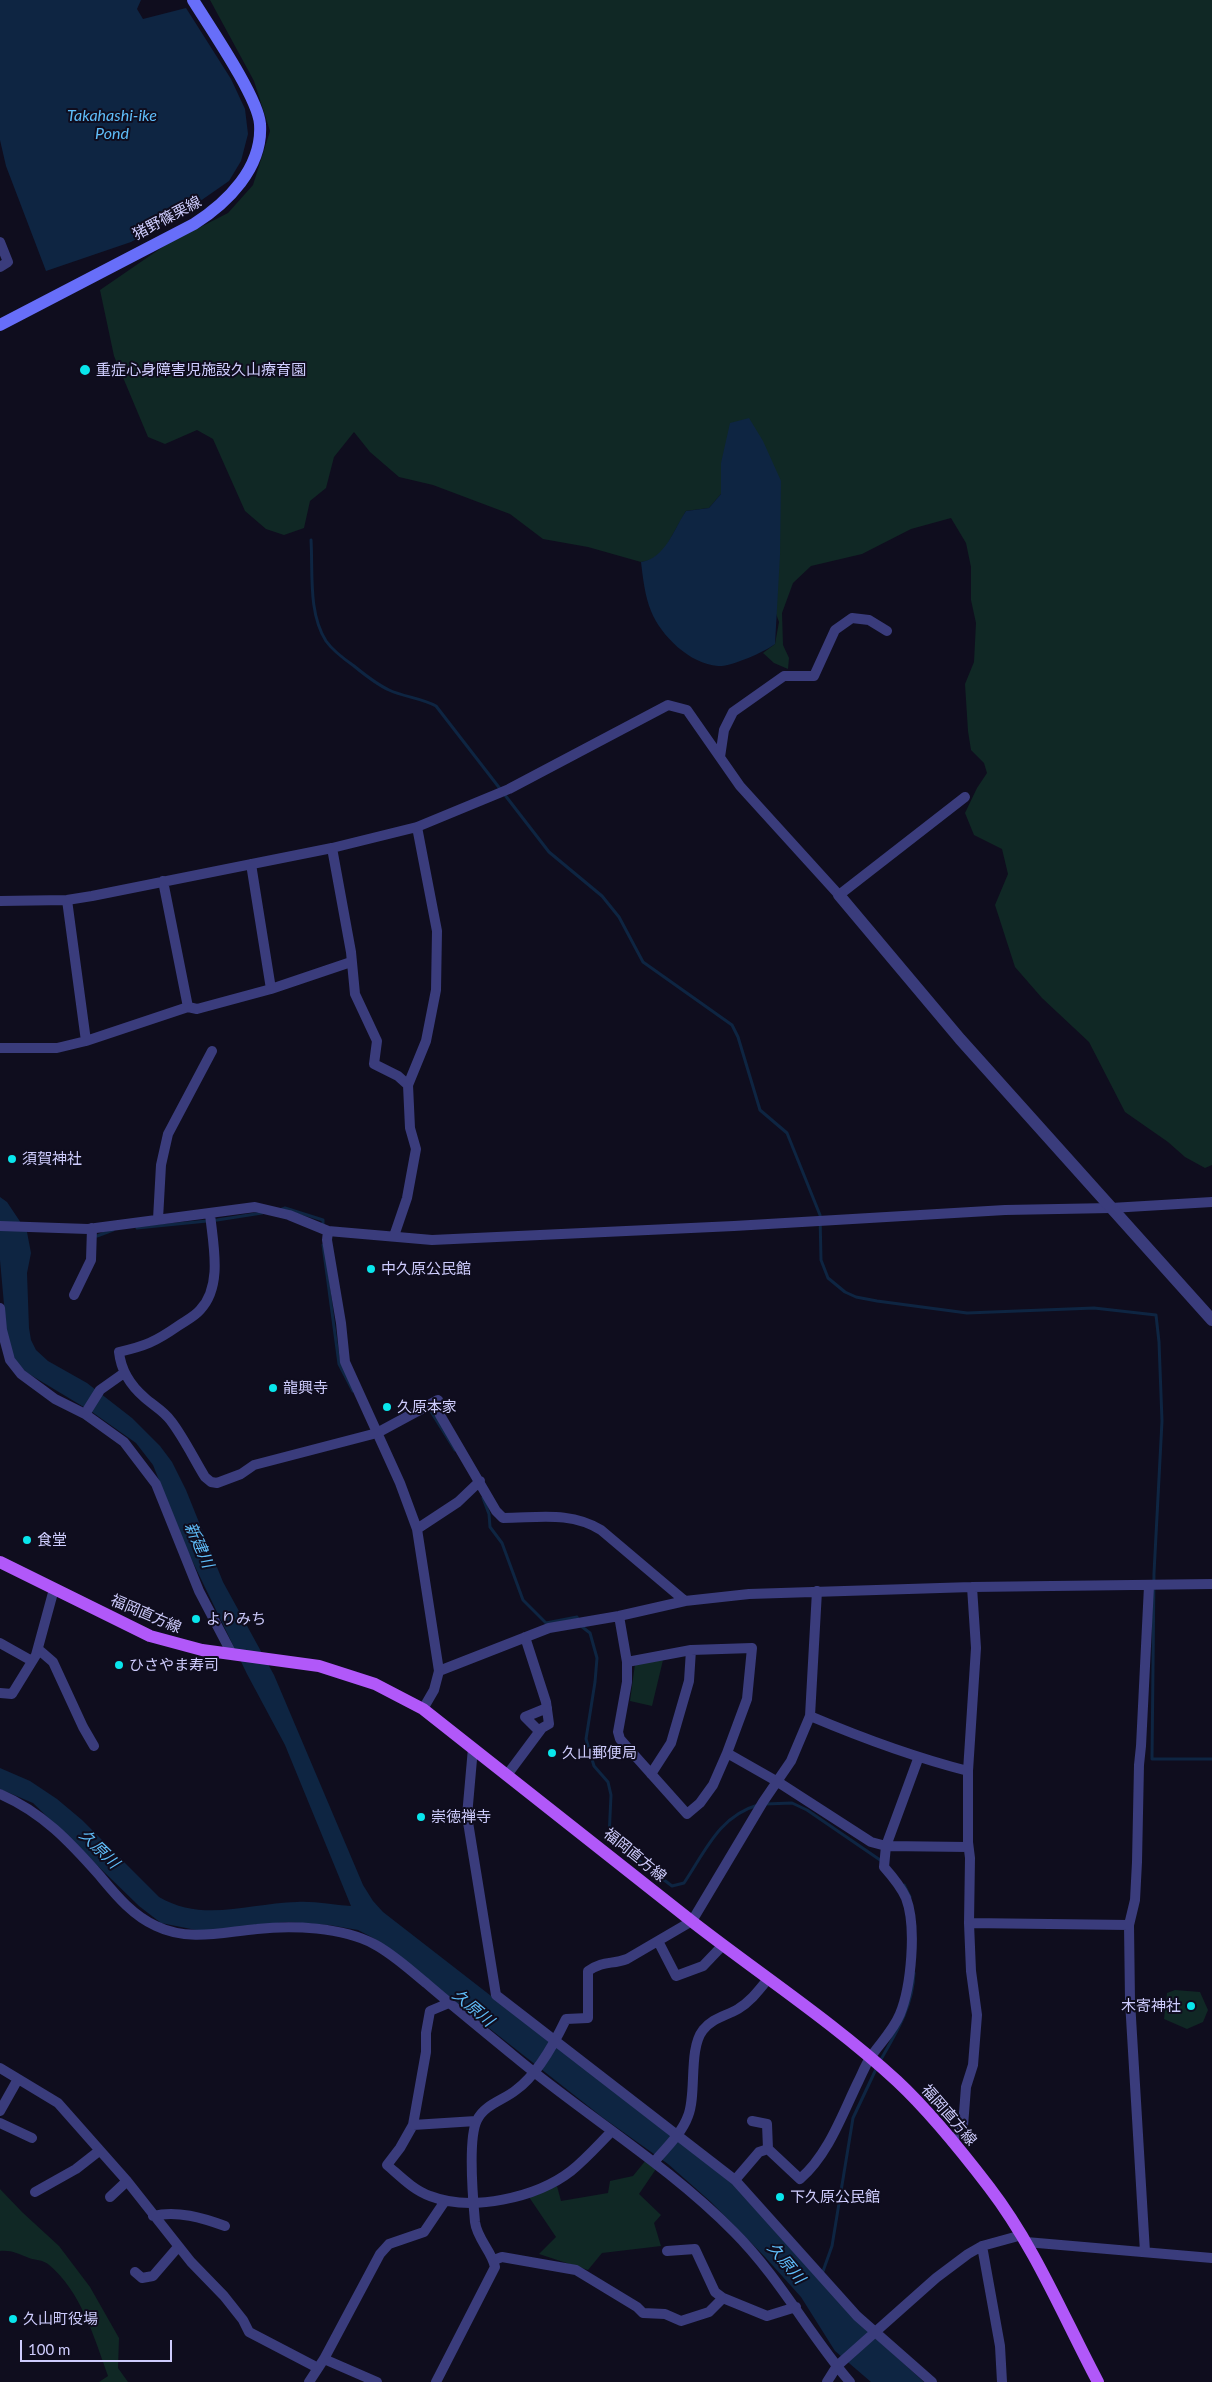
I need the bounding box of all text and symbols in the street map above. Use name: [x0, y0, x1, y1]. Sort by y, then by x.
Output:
water label: Takahashi-ike Pond: [67, 106, 157, 144]
street label: 猪野篠栗線: [130, 192, 204, 244]
place label: 重症心身障害児施設久山療育園: [96, 361, 306, 379]
marker: 重症心身障害児施設久山療育園: [78, 363, 92, 377]
place label: 須賀神社: [22, 1150, 82, 1168]
marker: 須賀神社: [6, 1153, 18, 1165]
place label: 中久原公民館: [381, 1260, 471, 1278]
marker: 中久原公民館: [365, 1263, 377, 1275]
place label: 龍興寺: [283, 1379, 328, 1397]
marker: 龍興寺: [267, 1382, 279, 1394]
place label: 久原本家: [397, 1398, 457, 1416]
marker: 久原本家: [381, 1401, 393, 1413]
water label: 新建川: [180, 1519, 218, 1571]
place label: 食堂: [37, 1531, 67, 1549]
marker: 食堂: [21, 1534, 33, 1546]
street label: 福岡直方線: [108, 1591, 184, 1637]
place label: よりみち: [206, 1610, 266, 1628]
marker: よりみち: [190, 1613, 202, 1625]
place label: ひさやま寿司: [129, 1656, 219, 1674]
marker: ひさやま寿司: [113, 1659, 125, 1671]
place label: 久山郵便局: [562, 1744, 637, 1762]
marker: 久山郵便局: [546, 1747, 558, 1759]
place label: 崇徳禅寺: [431, 1808, 491, 1826]
marker: 崇徳禅寺: [415, 1811, 427, 1823]
street label: 福岡直方線: [600, 1824, 670, 1886]
water label: 久原川: [75, 1825, 123, 1873]
water label: 久原川: [448, 1985, 498, 2031]
place label: 木寄神社: [1121, 1997, 1181, 2015]
marker: 木寄神社: [1185, 2000, 1197, 2012]
street label: 福岡直方線: [918, 2081, 980, 2149]
place label: 下久原公民館: [790, 2188, 880, 2206]
marker: 下久原公民館: [774, 2191, 786, 2203]
water label: 久原川: [763, 2238, 809, 2288]
place label: 久山町役場: [23, 2310, 98, 2328]
marker: 久山町役場: [7, 2313, 19, 2325]
scale bar: [22, 2330, 175, 2362]
text: 100 m: [28, 2340, 70, 2358]

